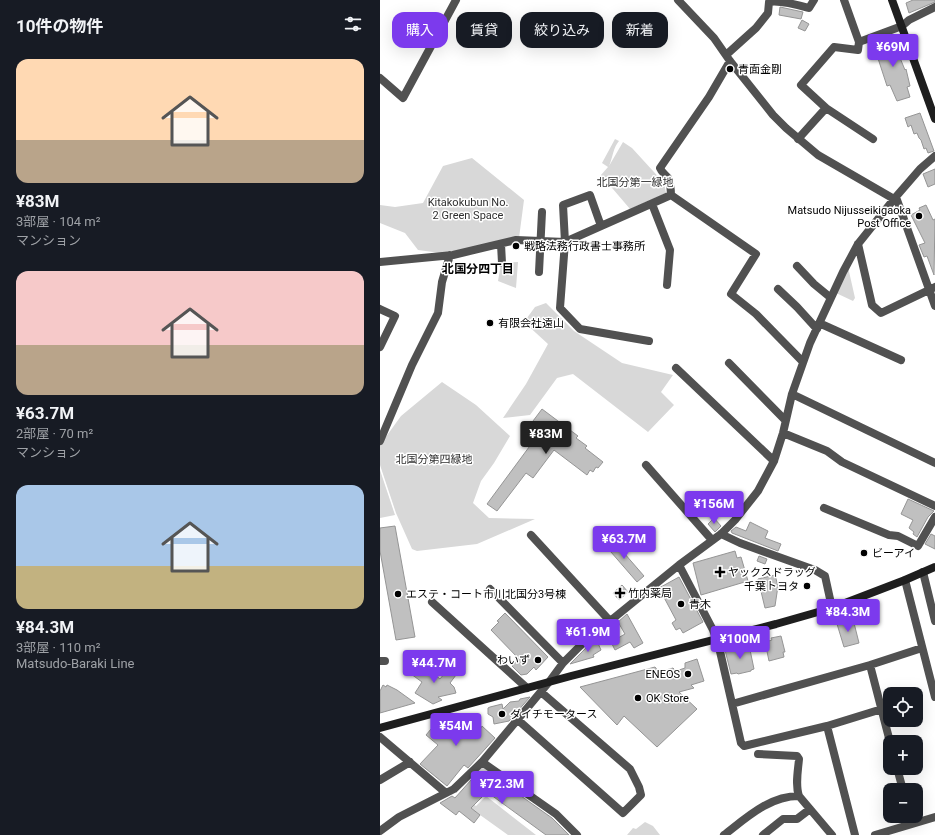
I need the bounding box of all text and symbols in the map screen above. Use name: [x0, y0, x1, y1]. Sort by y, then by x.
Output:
chip: 購入: [392, 12, 448, 48]
chip: 賃貸: [456, 12, 512, 48]
chip: 絞り込み: [520, 12, 604, 48]
chip: 新着: [612, 12, 668, 48]
icon: filters: [342, 13, 364, 35]
text: 10件の物件: [16, 16, 104, 36]
pin: ¥69M: [869, 34, 917, 68]
text: ¥69M: [876, 39, 910, 54]
place label: 青面金剛: [738, 63, 782, 76]
marker: 青面金剛: [725, 64, 735, 74]
icon: home: [154, 85, 226, 157]
park label: 北国分第一緑地: [597, 176, 674, 189]
text: ¥83M: [16, 191, 60, 211]
park label: Kitakokubun No. 2 Green Space: [428, 196, 508, 222]
place label: Matsudo Nijusseikigaoka Post Office: [788, 204, 911, 230]
marker: Matsudo Nijusseikigaoka Post Office: [914, 211, 924, 221]
text: 3部屋 · 104 m²: [16, 214, 100, 229]
text: マンション: [16, 233, 81, 248]
place label: 戦略法務行政書士事務所: [524, 240, 646, 253]
marker: 戦略法務行政書士事務所: [511, 241, 521, 251]
district label: 北国分四丁目: [442, 262, 514, 276]
icon: home: [154, 297, 226, 369]
place label: 有限会社遠山: [498, 317, 564, 330]
marker: 有限会社遠山: [485, 318, 495, 328]
text: ¥63.7M: [16, 403, 74, 423]
pin: ¥83M: [522, 421, 570, 455]
text: 2部屋 · 70 m²: [16, 426, 93, 441]
text: ¥83M: [529, 426, 563, 441]
text: マンション: [16, 445, 81, 460]
park label: 北国分第四緑地: [396, 453, 473, 466]
pin: ¥156M: [686, 491, 742, 525]
text: ¥156M: [694, 496, 734, 511]
icon: home: [154, 511, 226, 583]
pin: ¥63.7M: [591, 526, 657, 560]
text: ¥63.7M: [602, 531, 646, 546]
place label: ビーアイ: [872, 547, 915, 560]
marker: ビーアイ: [859, 548, 869, 558]
place label: ヤックスドラッグ: [728, 566, 816, 579]
marker: ヤックスドラッグ: [715, 567, 725, 577]
place label: 千葉トヨタ: [744, 580, 799, 593]
marker: 千葉トヨタ: [802, 581, 812, 591]
place label: 竹内薬局: [628, 587, 672, 600]
place label: エステ・コート市川北国分3号棟: [406, 588, 566, 601]
marker: 竹内薬局: [615, 588, 625, 598]
marker: エステ・コート市川北国分3号棟: [393, 589, 403, 599]
place label: 青木: [689, 598, 711, 611]
marker: 青木: [676, 599, 686, 609]
pin: ¥84.3M: [815, 599, 881, 633]
text: ¥84.3M: [826, 604, 870, 619]
text: ¥84.3M: [16, 617, 74, 637]
pin: ¥61.9M: [555, 619, 621, 653]
text: ¥61.9M: [566, 624, 610, 639]
pin: ¥100M: [712, 626, 768, 660]
text: ¥100M: [720, 631, 760, 646]
text: 3部屋 · 110 m²: [16, 640, 100, 655]
pin: ¥44.7M: [401, 650, 467, 684]
place label: わいず: [497, 654, 530, 667]
text: ¥44.7M: [412, 655, 456, 670]
marker: わいず: [533, 655, 543, 665]
text: Matsudo-Baraki Line: [16, 656, 135, 671]
place label: ENEOS: [646, 668, 680, 681]
marker: ENEOS: [683, 669, 693, 679]
map controls: [883, 687, 923, 823]
button: locate: [883, 687, 923, 727]
place label: OK Store: [646, 692, 689, 705]
marker: OK Store: [633, 693, 643, 703]
place label: ダイチモータース: [510, 708, 597, 721]
marker: ダイチモータース: [497, 709, 507, 719]
pin: ¥54M: [432, 713, 480, 747]
text: ¥54M: [439, 718, 473, 733]
button: +: [883, 735, 923, 775]
pin: ¥72.3M: [469, 771, 535, 805]
text: ¥72.3M: [480, 776, 524, 791]
button: −: [883, 783, 923, 823]

